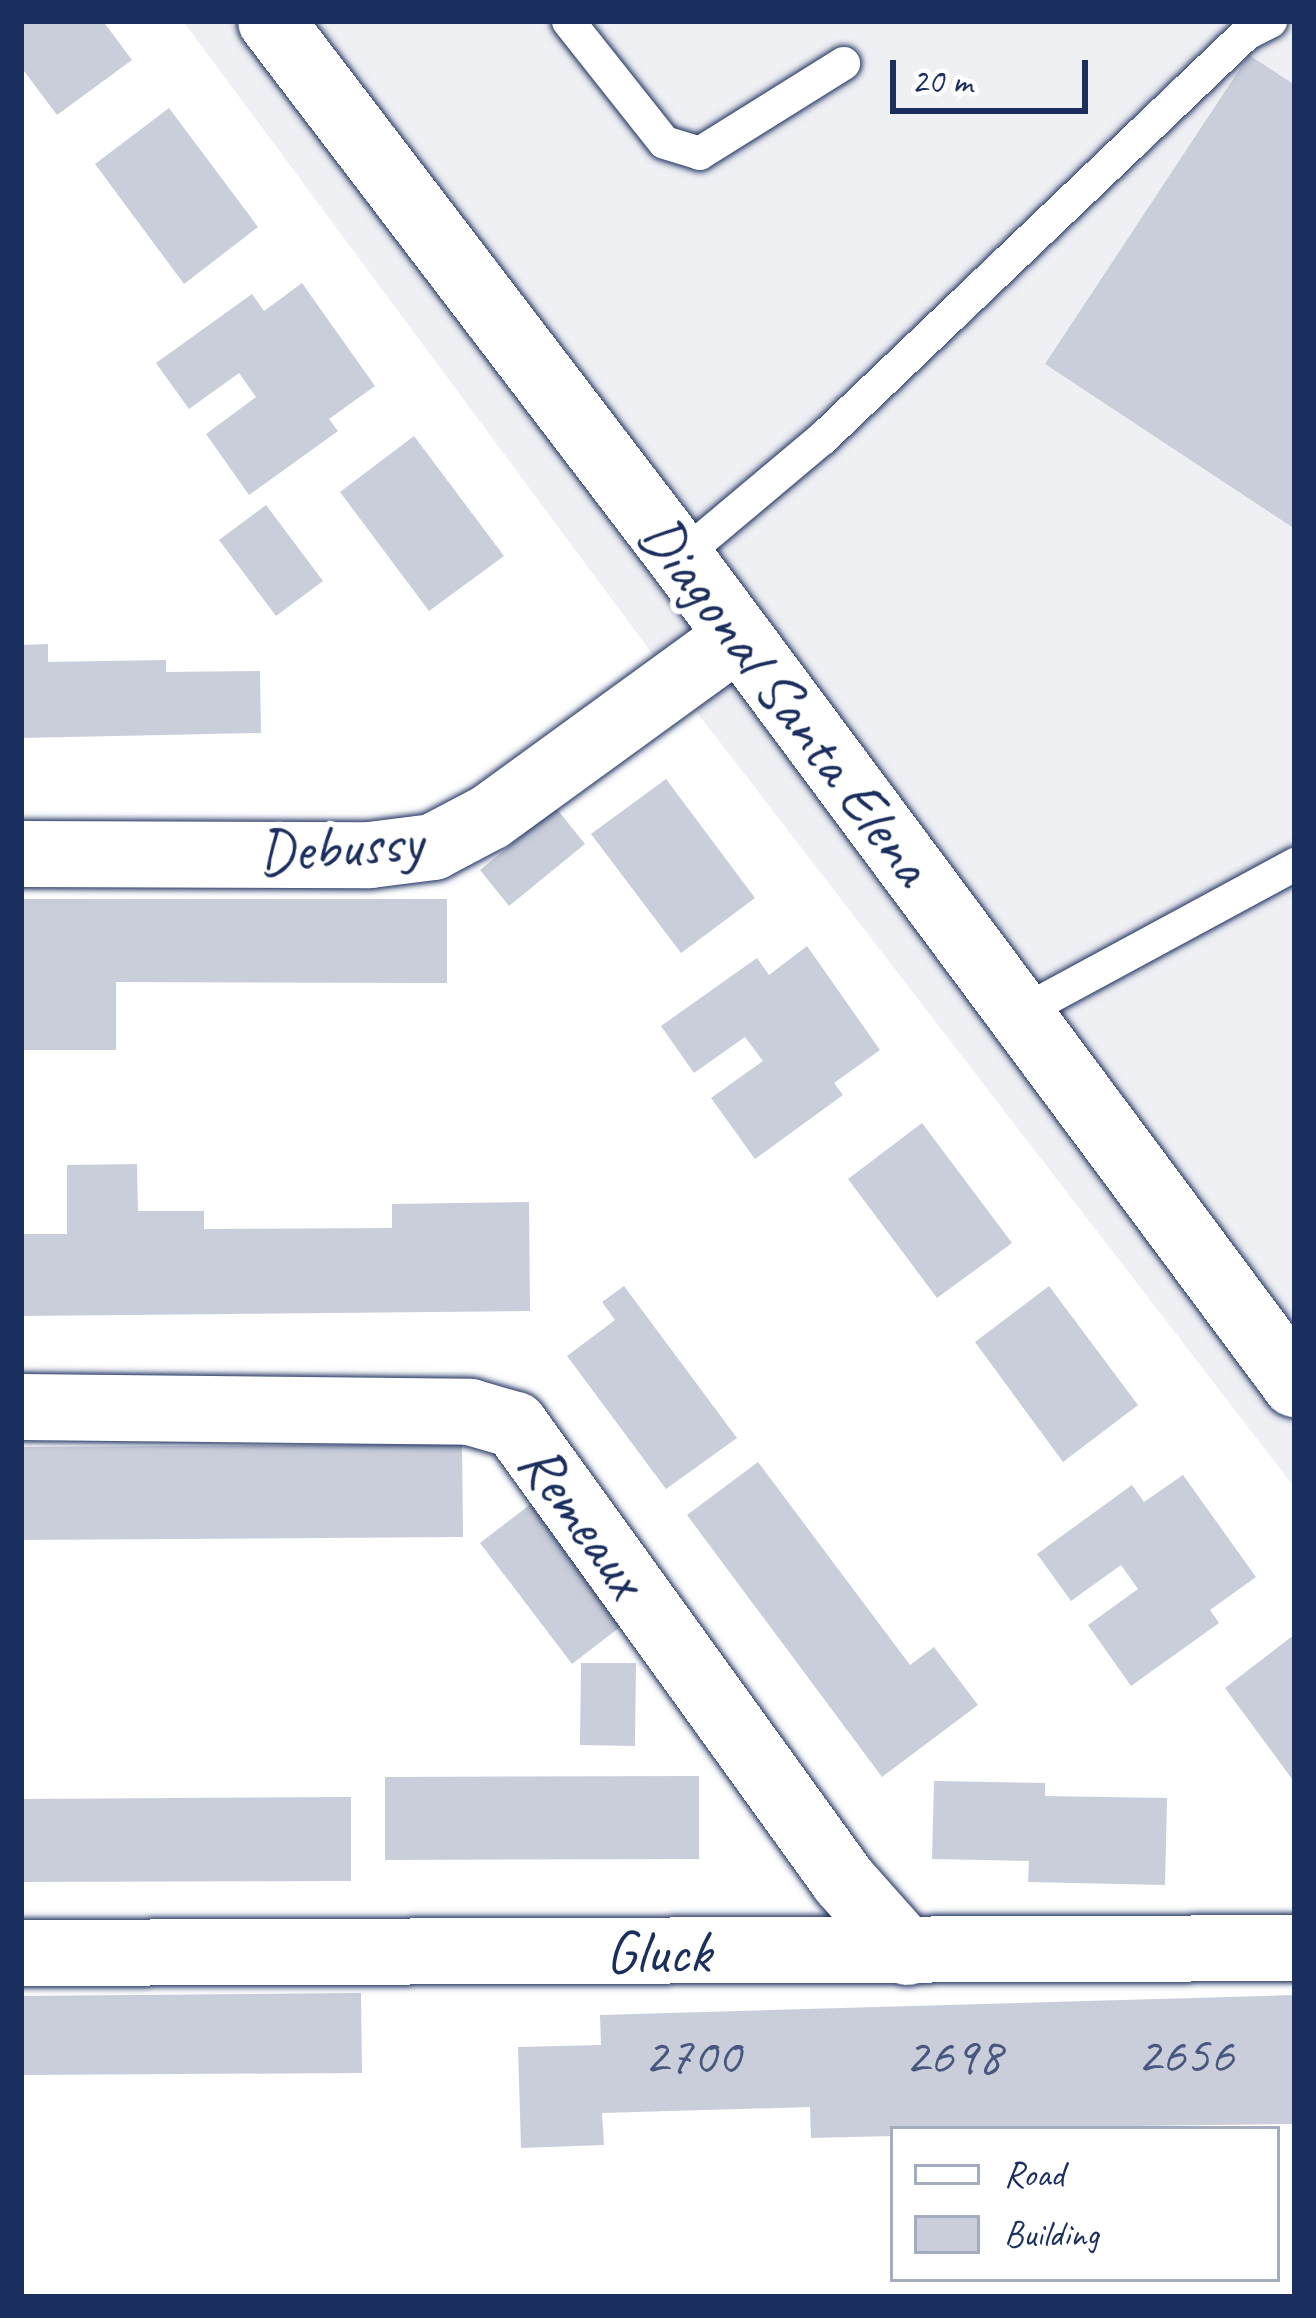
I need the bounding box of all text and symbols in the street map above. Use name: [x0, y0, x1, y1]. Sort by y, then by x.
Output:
scale bar: [896, 36, 1094, 110]
text: 20 m: [911, 58, 972, 104]
street label: Diagonal Santa Elena: [624, 501, 948, 899]
street label: Debussy: [255, 805, 425, 889]
street label: Remeaux: [503, 1429, 663, 1611]
street label: Gluck: [605, 1916, 711, 1988]
house number: 2656: [1136, 2022, 1234, 2086]
house number: 2700: [643, 2023, 741, 2087]
house number: 2698: [904, 2023, 1002, 2087]
legend: [890, 2126, 1280, 2282]
text: Road: [1004, 2151, 1064, 2197]
text: Building: [1004, 2211, 1099, 2257]

